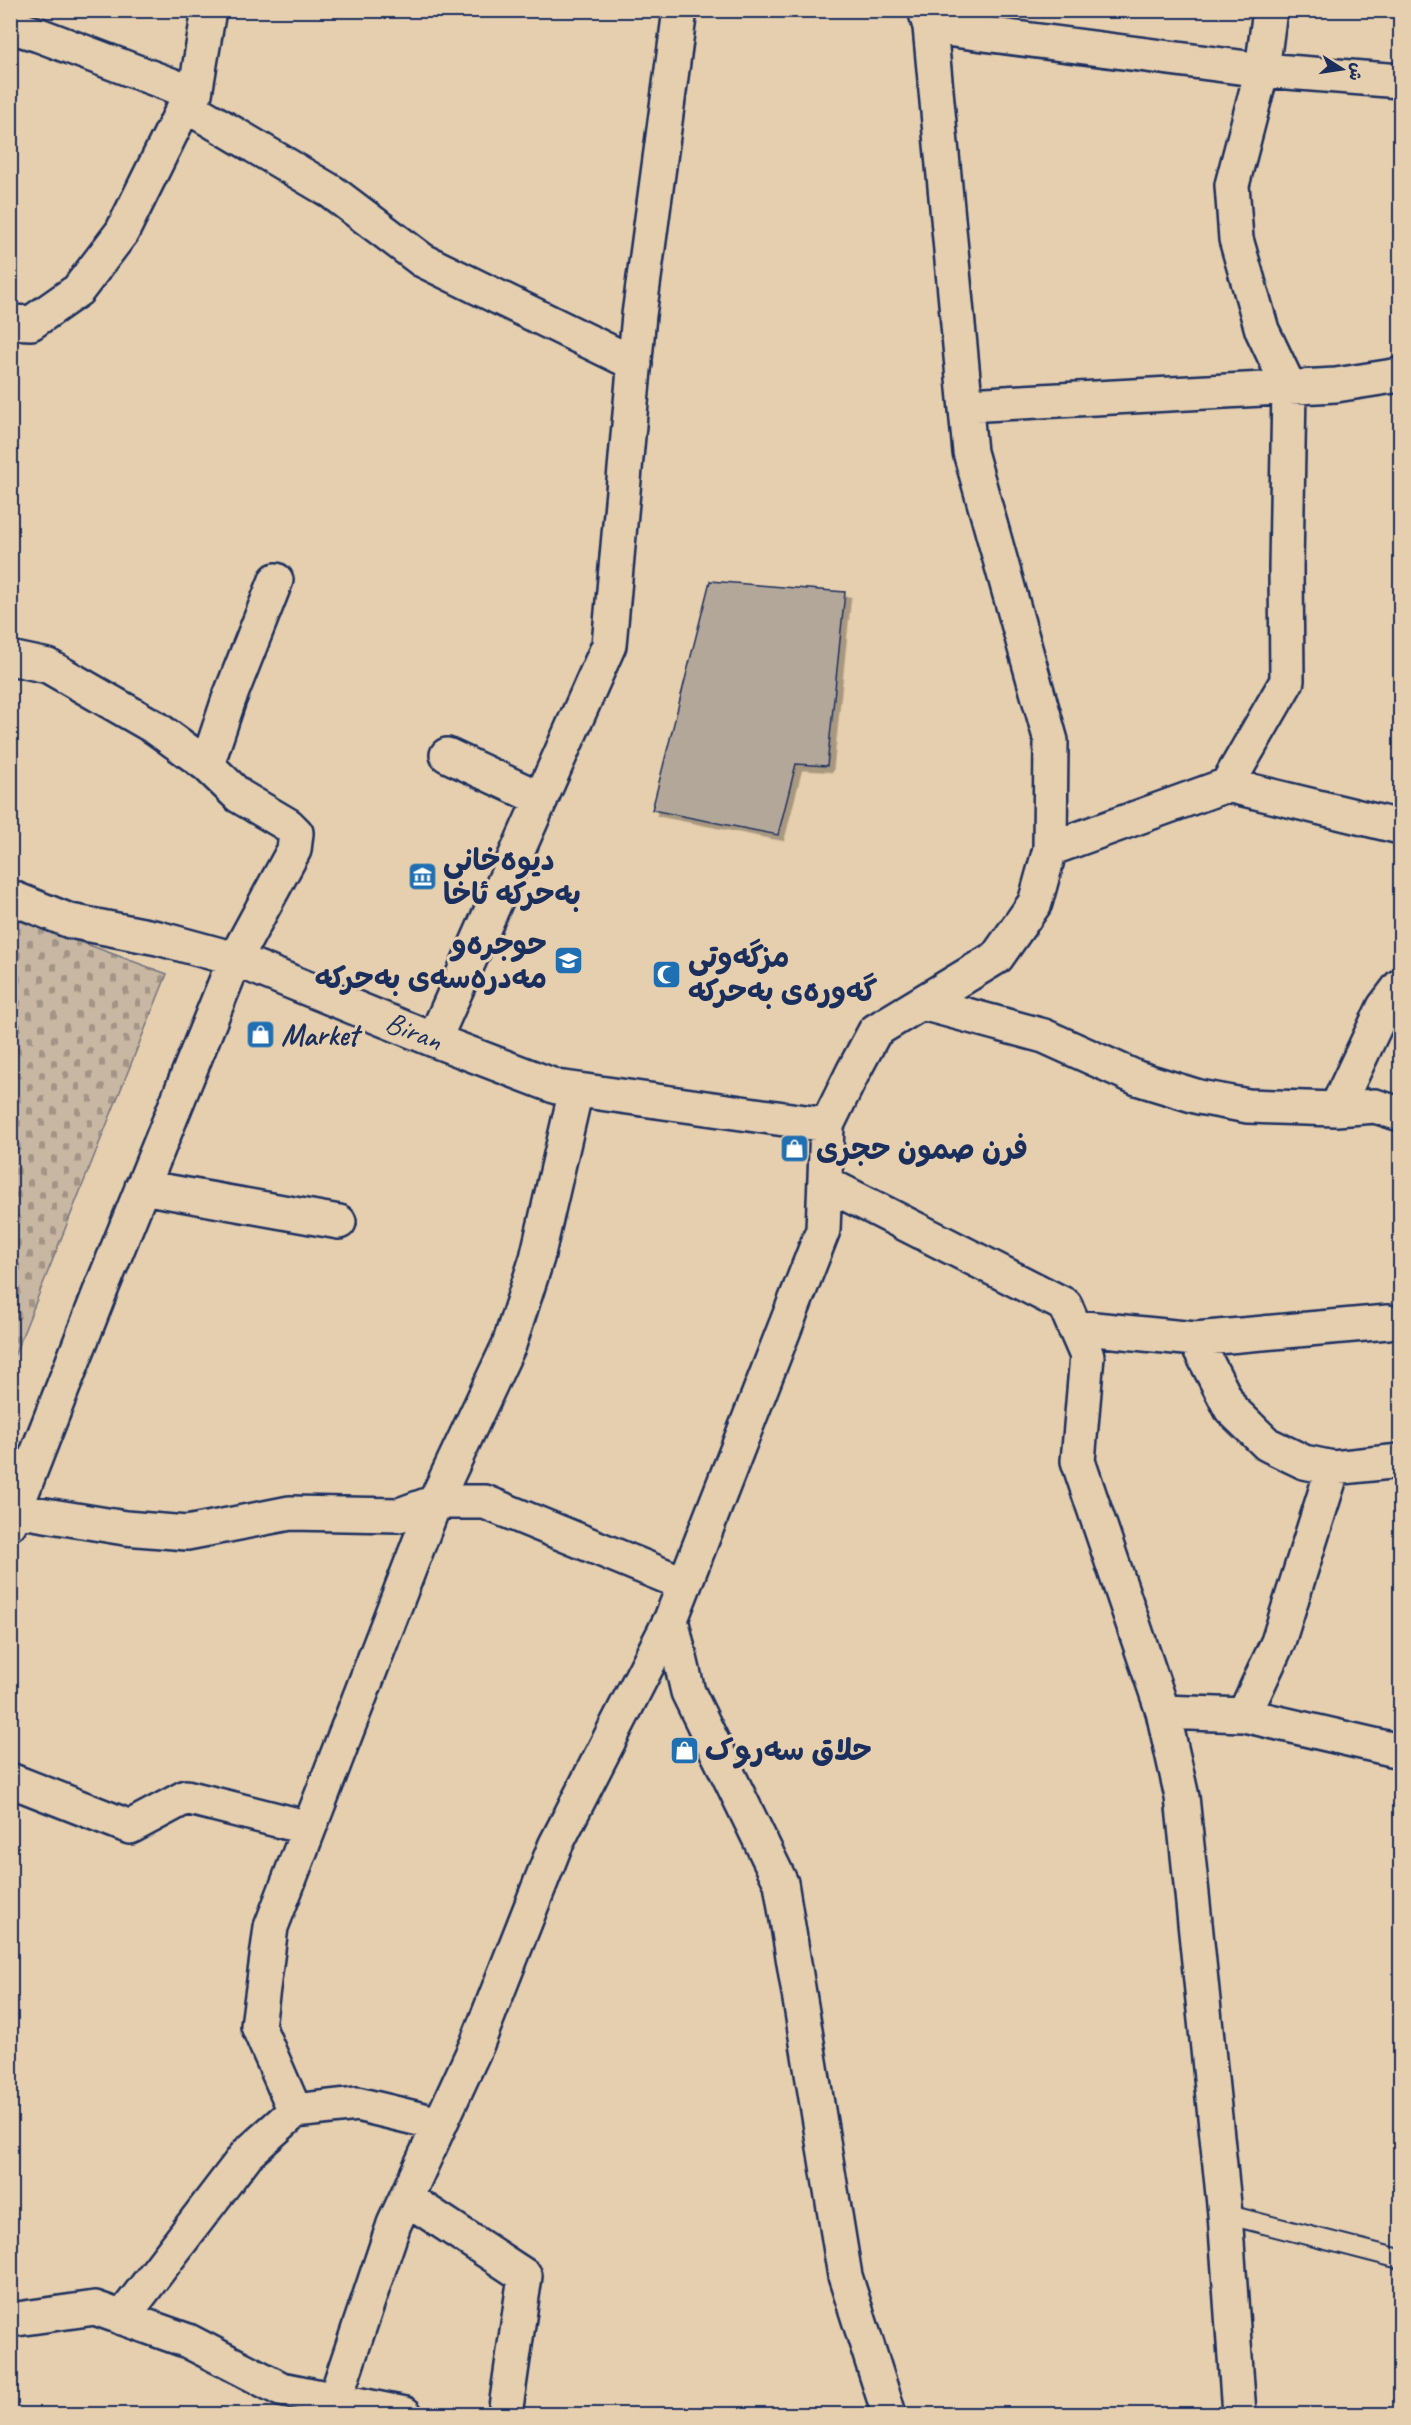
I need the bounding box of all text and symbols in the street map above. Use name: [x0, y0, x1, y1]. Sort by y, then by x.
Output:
north arrow: [1312, 39, 1372, 99]
text: ش: [1344, 61, 1367, 83]
place label: دیوەخانی بەحرکە ئاخا: [443, 841, 581, 913]
museum icon: دیوەخانی بەحرکە ئاخا: [406, 861, 438, 893]
place label: حوجره‌و مه‌دره‌سه‌ی به‌حرکه: [315, 925, 547, 997]
place label: مزگەوتی گەورەی بەحرکە: [688, 938, 878, 1010]
school or university icon: حوجره‌و مه‌دره‌سه‌ی به‌حرکه: [552, 945, 584, 977]
mosque icon: مزگەوتی گەورەی بەحرکە: [651, 958, 683, 990]
street label: Biran: [380, 1003, 448, 1060]
place label: Market: [281, 1016, 363, 1054]
shop icon: Market: [244, 1019, 276, 1051]
place label: فرن صمون حجری: [816, 1130, 1028, 1168]
shop icon: فرن صمون حجری: [779, 1133, 811, 1165]
place label: حلاق سەروک: [705, 1731, 872, 1769]
shop icon: حلاق سەروک: [668, 1734, 700, 1766]

